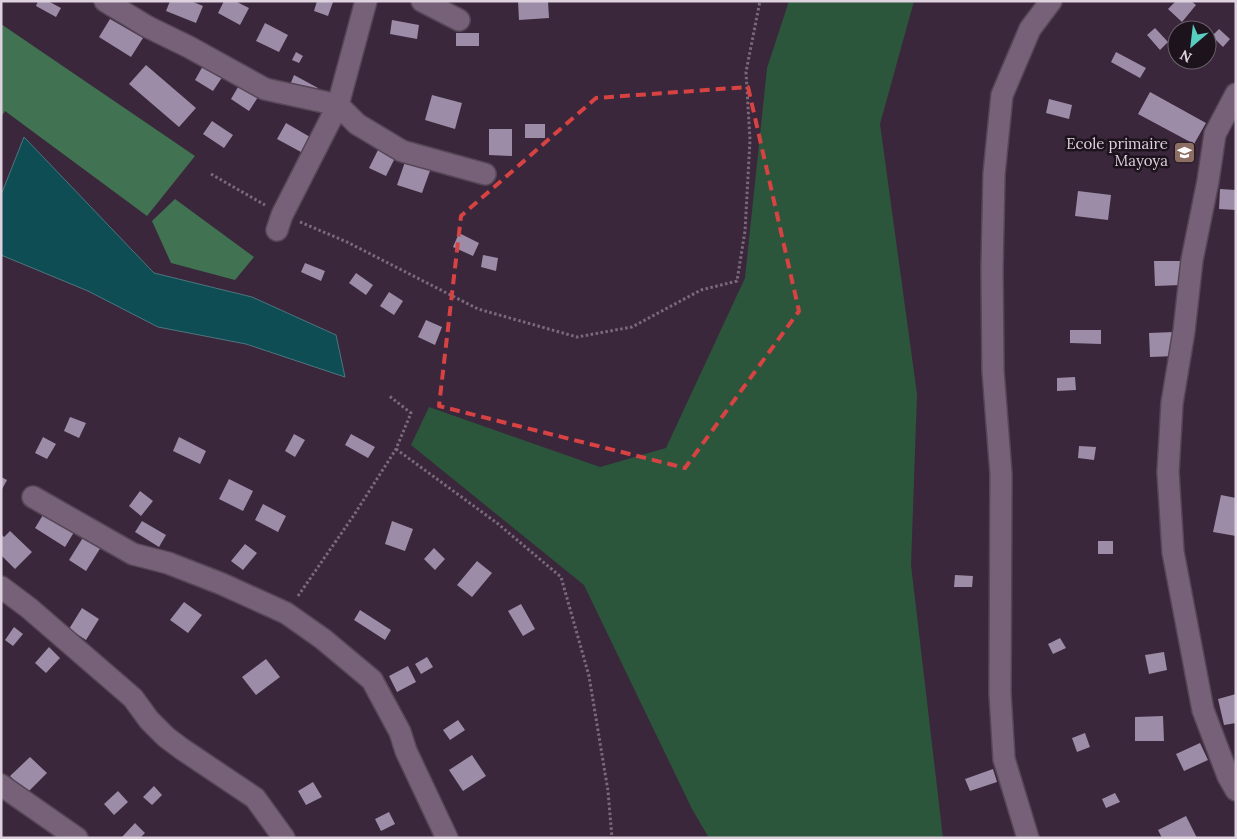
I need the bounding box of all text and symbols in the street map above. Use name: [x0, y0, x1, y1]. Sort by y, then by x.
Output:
north arrow: [1167, 20, 1217, 70]
text: N: [1177, 46, 1195, 67]
place label: Ecole primaire Mayoya: [1066, 134, 1168, 170]
school or university icon: Ecole primaire Mayoya: [1172, 141, 1196, 165]

